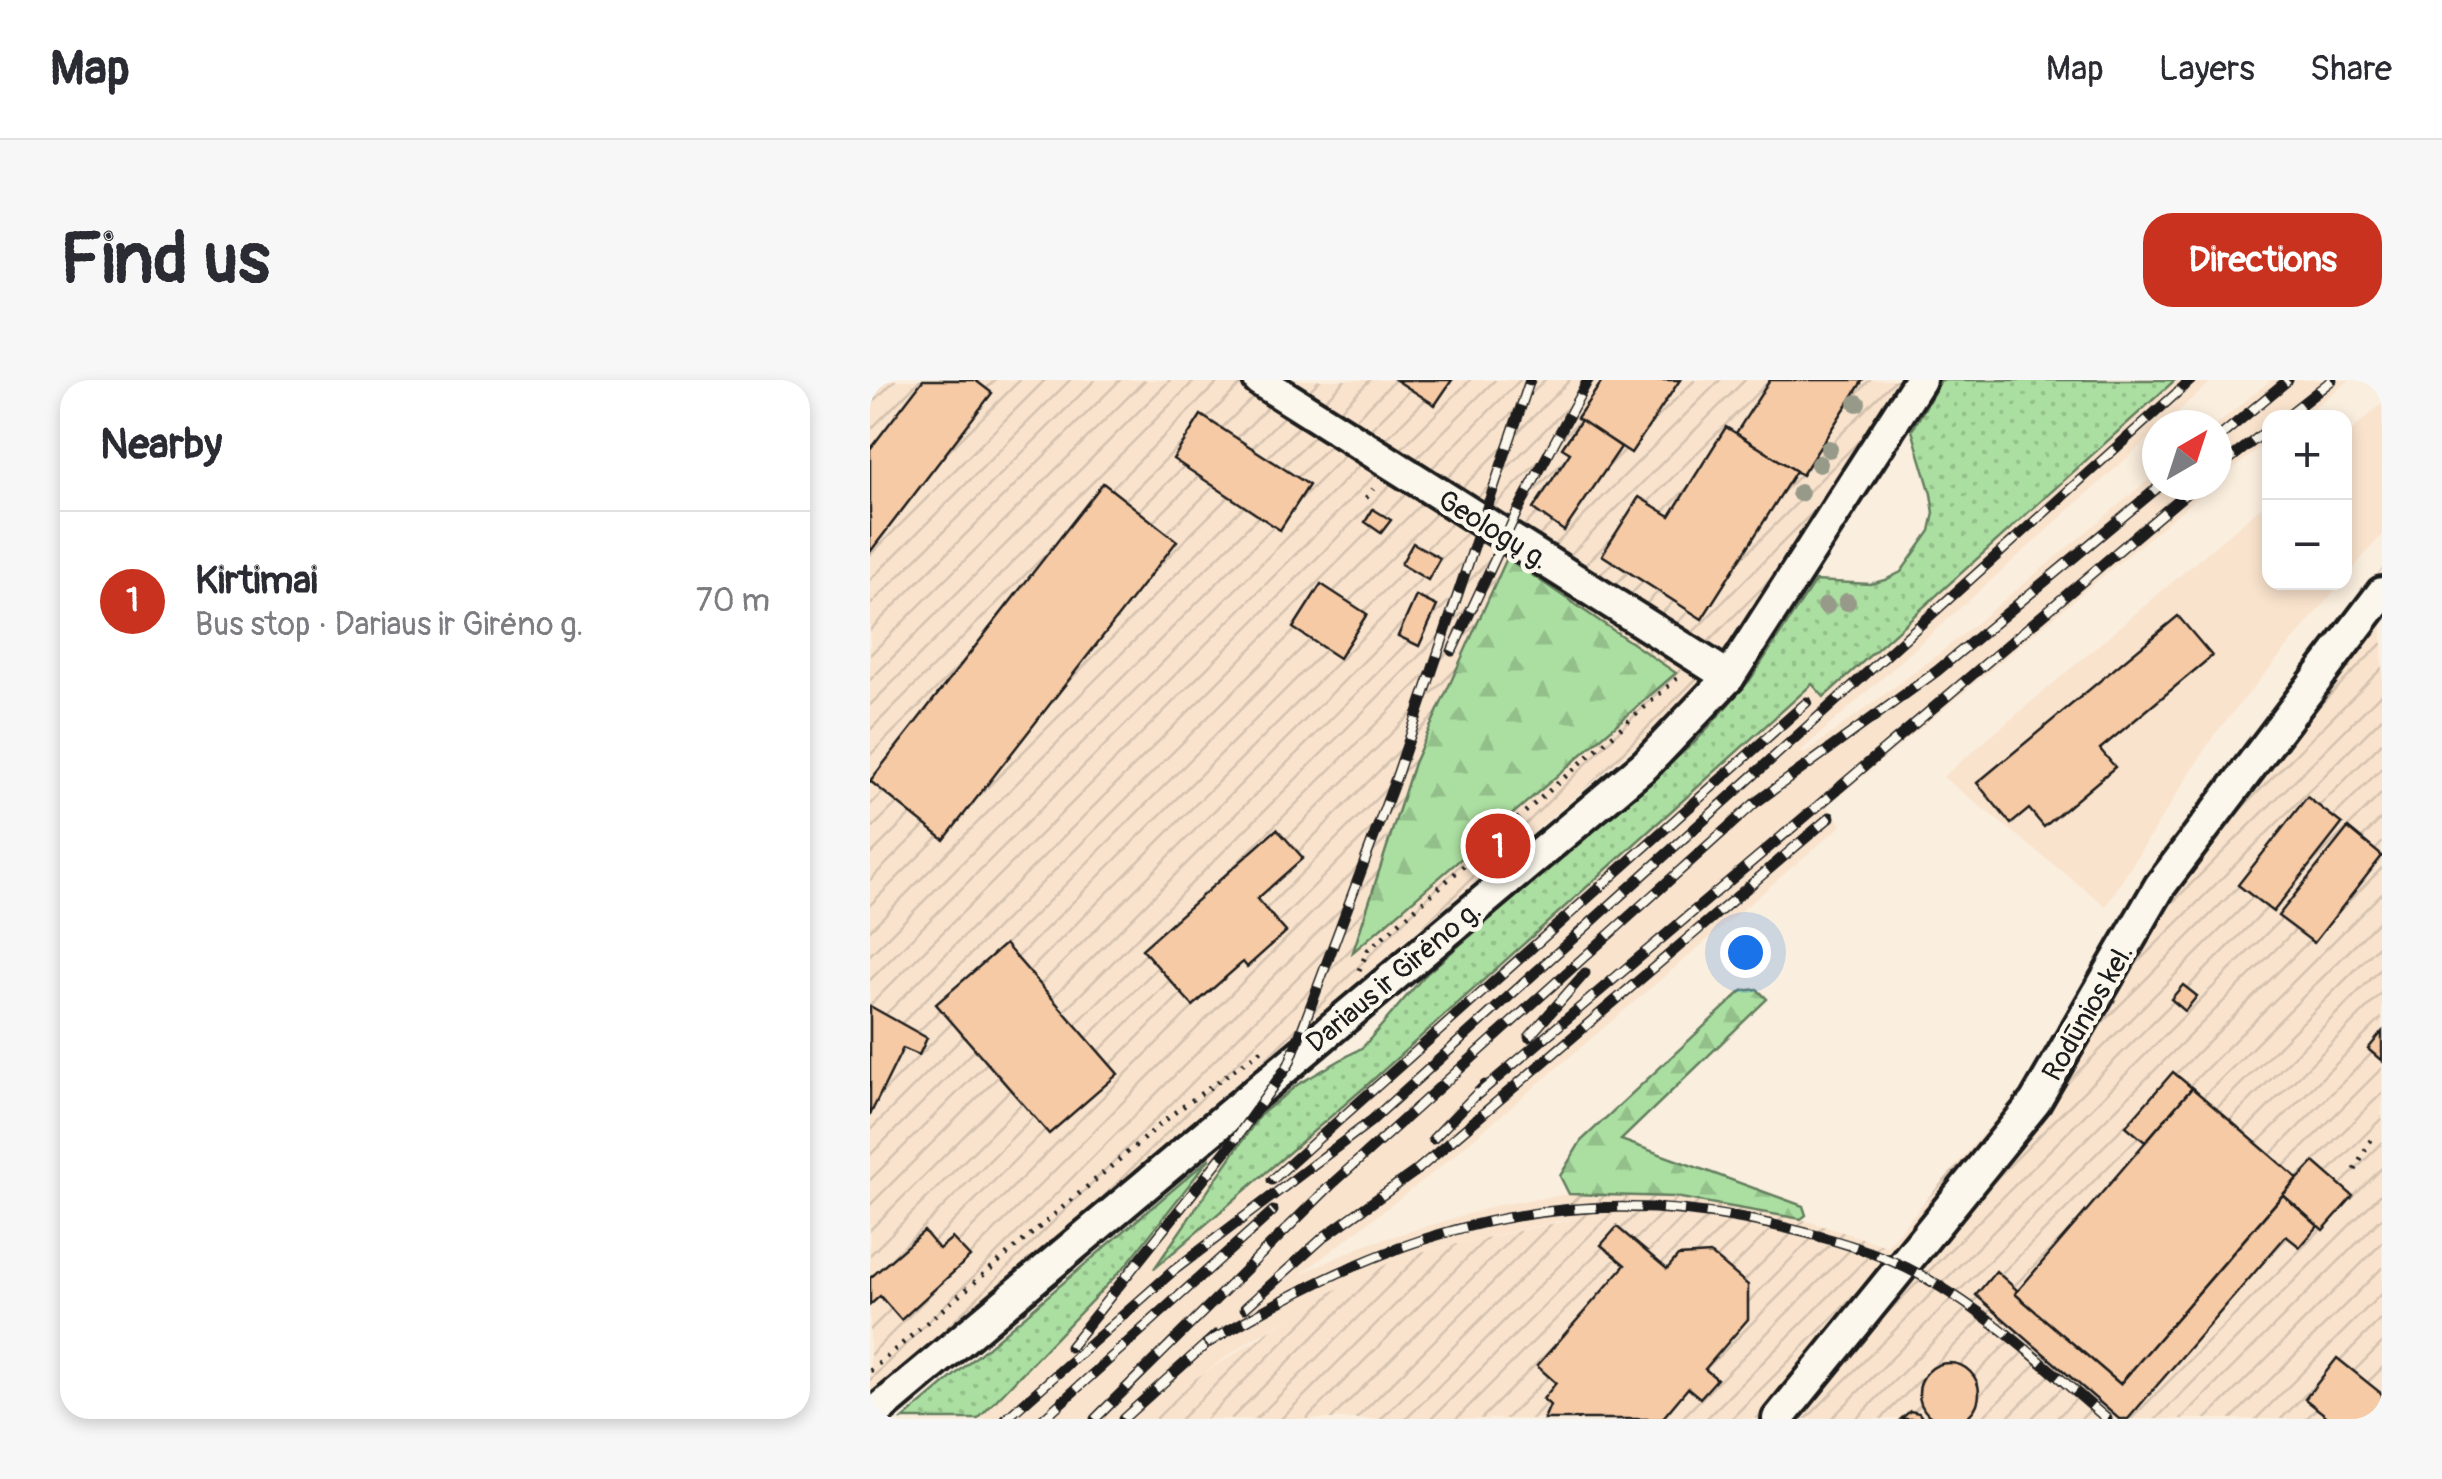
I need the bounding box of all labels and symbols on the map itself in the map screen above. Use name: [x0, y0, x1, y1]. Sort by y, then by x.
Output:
north arrow: [2142, 410, 2232, 500]
street label: Geologų g.: [1431, 483, 1555, 578]
pin: 1: [1466, 808, 1530, 884]
street label: Dariaus ir Girėno g.: [1299, 894, 1489, 1061]
your location: [1720, 927, 1771, 978]
street label: Rodūnios kel.: [2035, 938, 2142, 1087]

